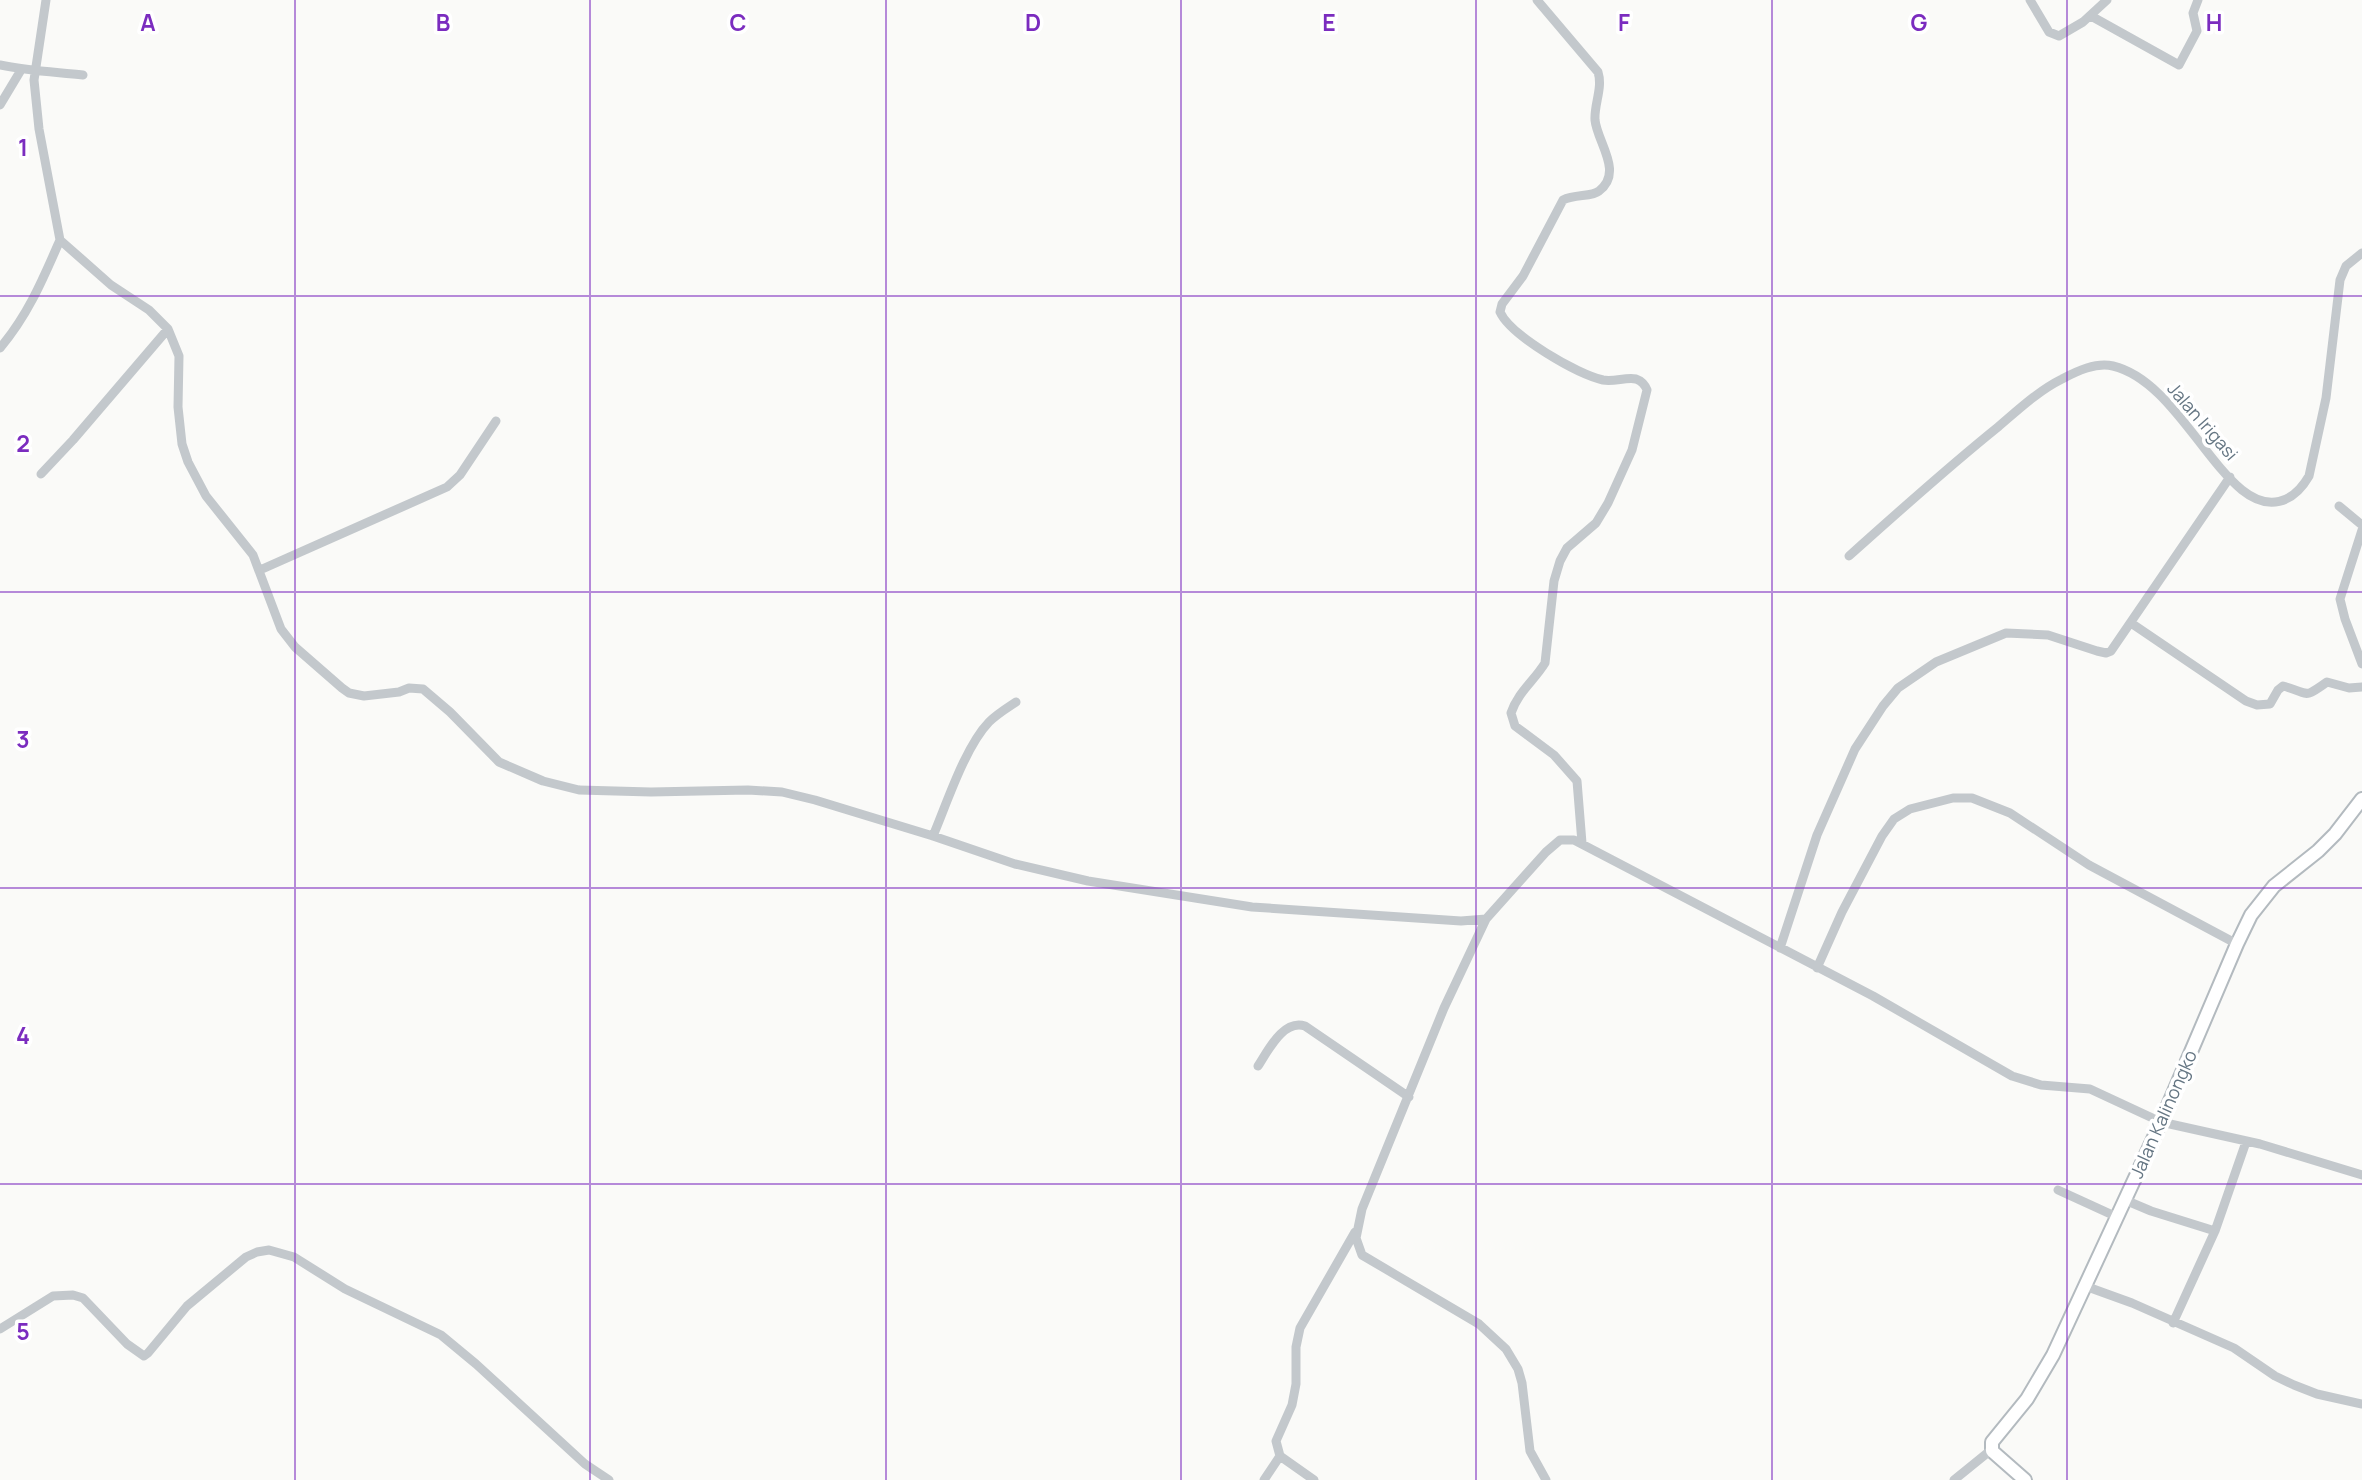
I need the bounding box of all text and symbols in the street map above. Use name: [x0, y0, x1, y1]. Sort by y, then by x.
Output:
text: A: [140, 6, 156, 38]
text: B: [436, 6, 450, 38]
text: C: [730, 6, 747, 38]
text: D: [1025, 6, 1041, 38]
text: E: [1322, 6, 1336, 38]
text: F: [1618, 6, 1630, 38]
text: G: [1911, 6, 1928, 38]
text: H: [2206, 6, 2222, 38]
text: 1: [18, 131, 28, 163]
street label: Jalan Irigasi: [2162, 377, 2244, 465]
text: 2: [16, 427, 30, 459]
text: 3: [16, 723, 30, 755]
text: 4: [16, 1019, 30, 1051]
street label: Jalan Kalinongko: [2124, 1046, 2202, 1182]
text: 5: [16, 1315, 30, 1347]

